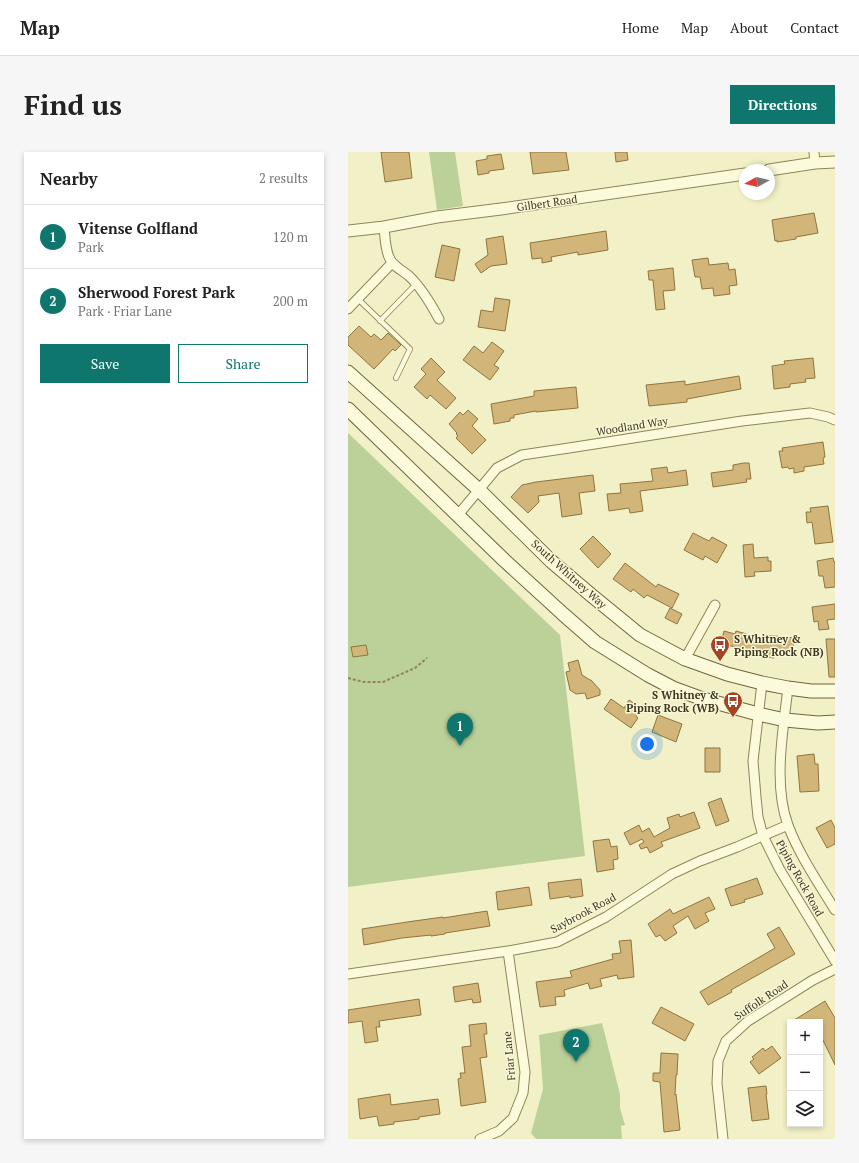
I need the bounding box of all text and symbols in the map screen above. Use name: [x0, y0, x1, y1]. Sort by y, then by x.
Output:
text: Map: [20, 15, 60, 40]
text: Home: [622, 18, 659, 37]
text: Map: [681, 18, 708, 37]
text: About: [730, 18, 768, 37]
text: Contact: [790, 18, 839, 37]
button: Directions: [730, 85, 835, 124]
text: Find us: [24, 86, 122, 123]
north arrow: [739, 164, 775, 200]
text: Nearby: [40, 167, 98, 190]
text: 2 results: [259, 169, 308, 187]
street label: Gilbert Road: [516, 192, 578, 214]
text: Vitense Golfland: [78, 218, 198, 238]
text: 1: [49, 228, 57, 246]
text: 120 m: [273, 228, 308, 246]
text: Park: [78, 238, 104, 256]
text: Sherwood Forest Park: [78, 282, 235, 302]
text: 2: [49, 292, 57, 310]
text: 200 m: [273, 292, 308, 310]
text: Park · Friar Lane: [78, 302, 172, 320]
button: Save: [40, 344, 170, 383]
button: Share: [178, 344, 308, 383]
street label: Woodland Way: [595, 413, 669, 439]
street label: South Whitney Way: [528, 537, 610, 612]
place label: S Whitney & Piping Rock (NB): [734, 632, 824, 659]
bus stop icon: S Whitney & Piping Rock (NB): [709, 634, 731, 662]
place label: S Whitney & Piping Rock (WB): [626, 688, 719, 715]
bus stop icon: S Whitney & Piping Rock (WB): [722, 690, 744, 718]
pin: 1: [447, 713, 473, 746]
your location: [637, 734, 657, 754]
street label: Piping Rock Road: [773, 837, 827, 919]
street label: Saybrook Road: [548, 890, 618, 936]
street label: Suffolk Road: [731, 977, 791, 1023]
map controls: [787, 1019, 823, 1127]
button: +: [787, 1019, 823, 1055]
pin: 2: [563, 1029, 589, 1062]
street label: Friar Lane: [500, 1030, 518, 1081]
button: −: [787, 1055, 823, 1091]
button: layers: [787, 1091, 823, 1127]

